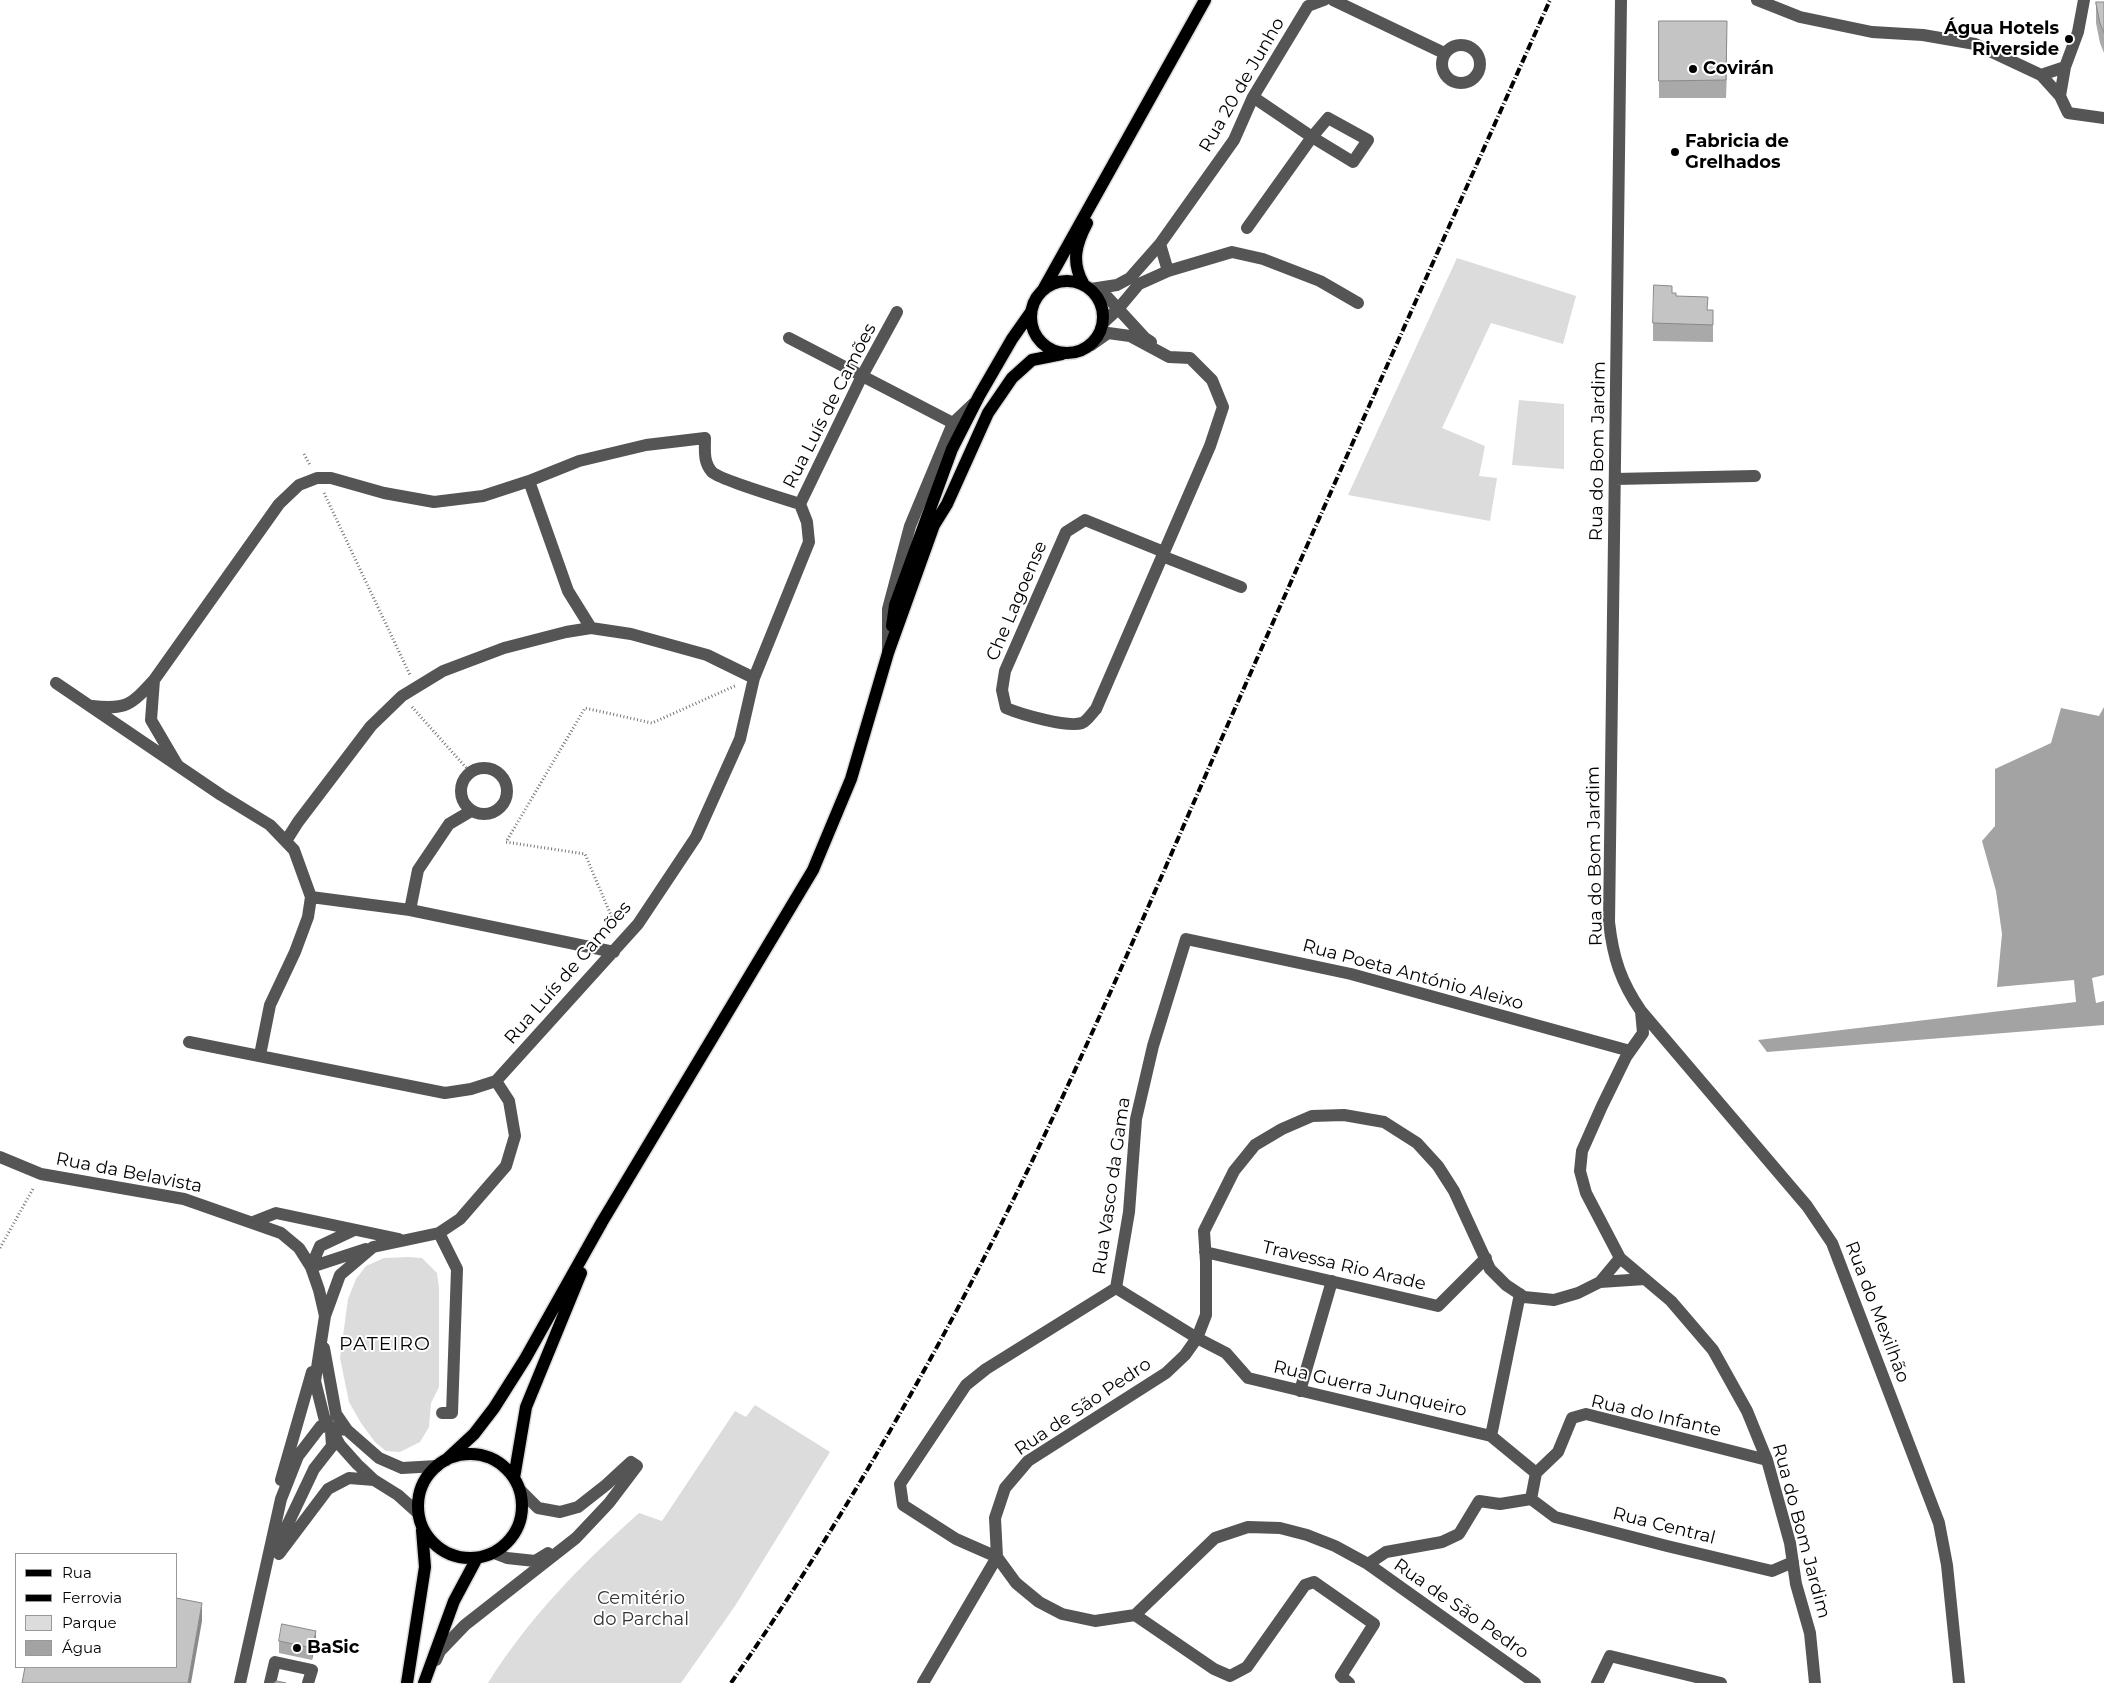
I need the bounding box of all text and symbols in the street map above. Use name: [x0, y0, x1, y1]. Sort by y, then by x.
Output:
street label: Rua 20 de Junho: [1195, 14, 1289, 156]
place label: Água Hotels Riverside: [1944, 18, 2059, 60]
marker: Água Hotels Riverside: [2063, 33, 2075, 45]
place label: Covirán: [1703, 58, 1774, 80]
marker: Covirán: [1687, 63, 1699, 75]
place label: Fabricia de Grelhados: [1685, 131, 1789, 173]
marker: Fabricia de Grelhados: [1669, 146, 1681, 158]
street label: Rua Luís de Camões: [779, 320, 881, 492]
street label: Rua do Bom Jardim: [1586, 361, 1610, 541]
street label: Che Lagoense: [982, 538, 1052, 664]
street label: Rua do Bom Jardim: [1583, 766, 1607, 946]
street label: Rua Luís de Camões: [500, 897, 636, 1049]
street label: Rua Poeta António Aleixo: [1300, 935, 1526, 1015]
street label: Rua Vasco da Gama: [1089, 1096, 1135, 1276]
street label: Rua da Belavista: [54, 1148, 204, 1198]
street label: Travessa Rio Arade: [1260, 1237, 1428, 1295]
street label: Rua do Mexilhão: [1840, 1238, 1914, 1386]
district label: PATEIRO: [338, 1333, 432, 1355]
street label: Rua de São Pedro: [1011, 1353, 1155, 1461]
street label: Rua Guerra Junqueiro: [1271, 1356, 1469, 1422]
street label: Rua do Infante: [1589, 1391, 1723, 1441]
street label: Rua do Bom Jardim: [1767, 1441, 1835, 1621]
street label: Rua Central: [1610, 1503, 1718, 1549]
legend: [15, 1553, 178, 1668]
street label: Rua de São Pedro: [1389, 1554, 1533, 1664]
text: Rua: [62, 1563, 92, 1582]
text: Ferrovia: [62, 1588, 122, 1607]
park label: Cemitério do Parchal: [593, 1588, 689, 1630]
text: Parque: [62, 1613, 117, 1632]
place label: BaSic: [307, 1637, 359, 1659]
text: Água: [62, 1638, 102, 1657]
marker: BaSic: [291, 1642, 303, 1654]

